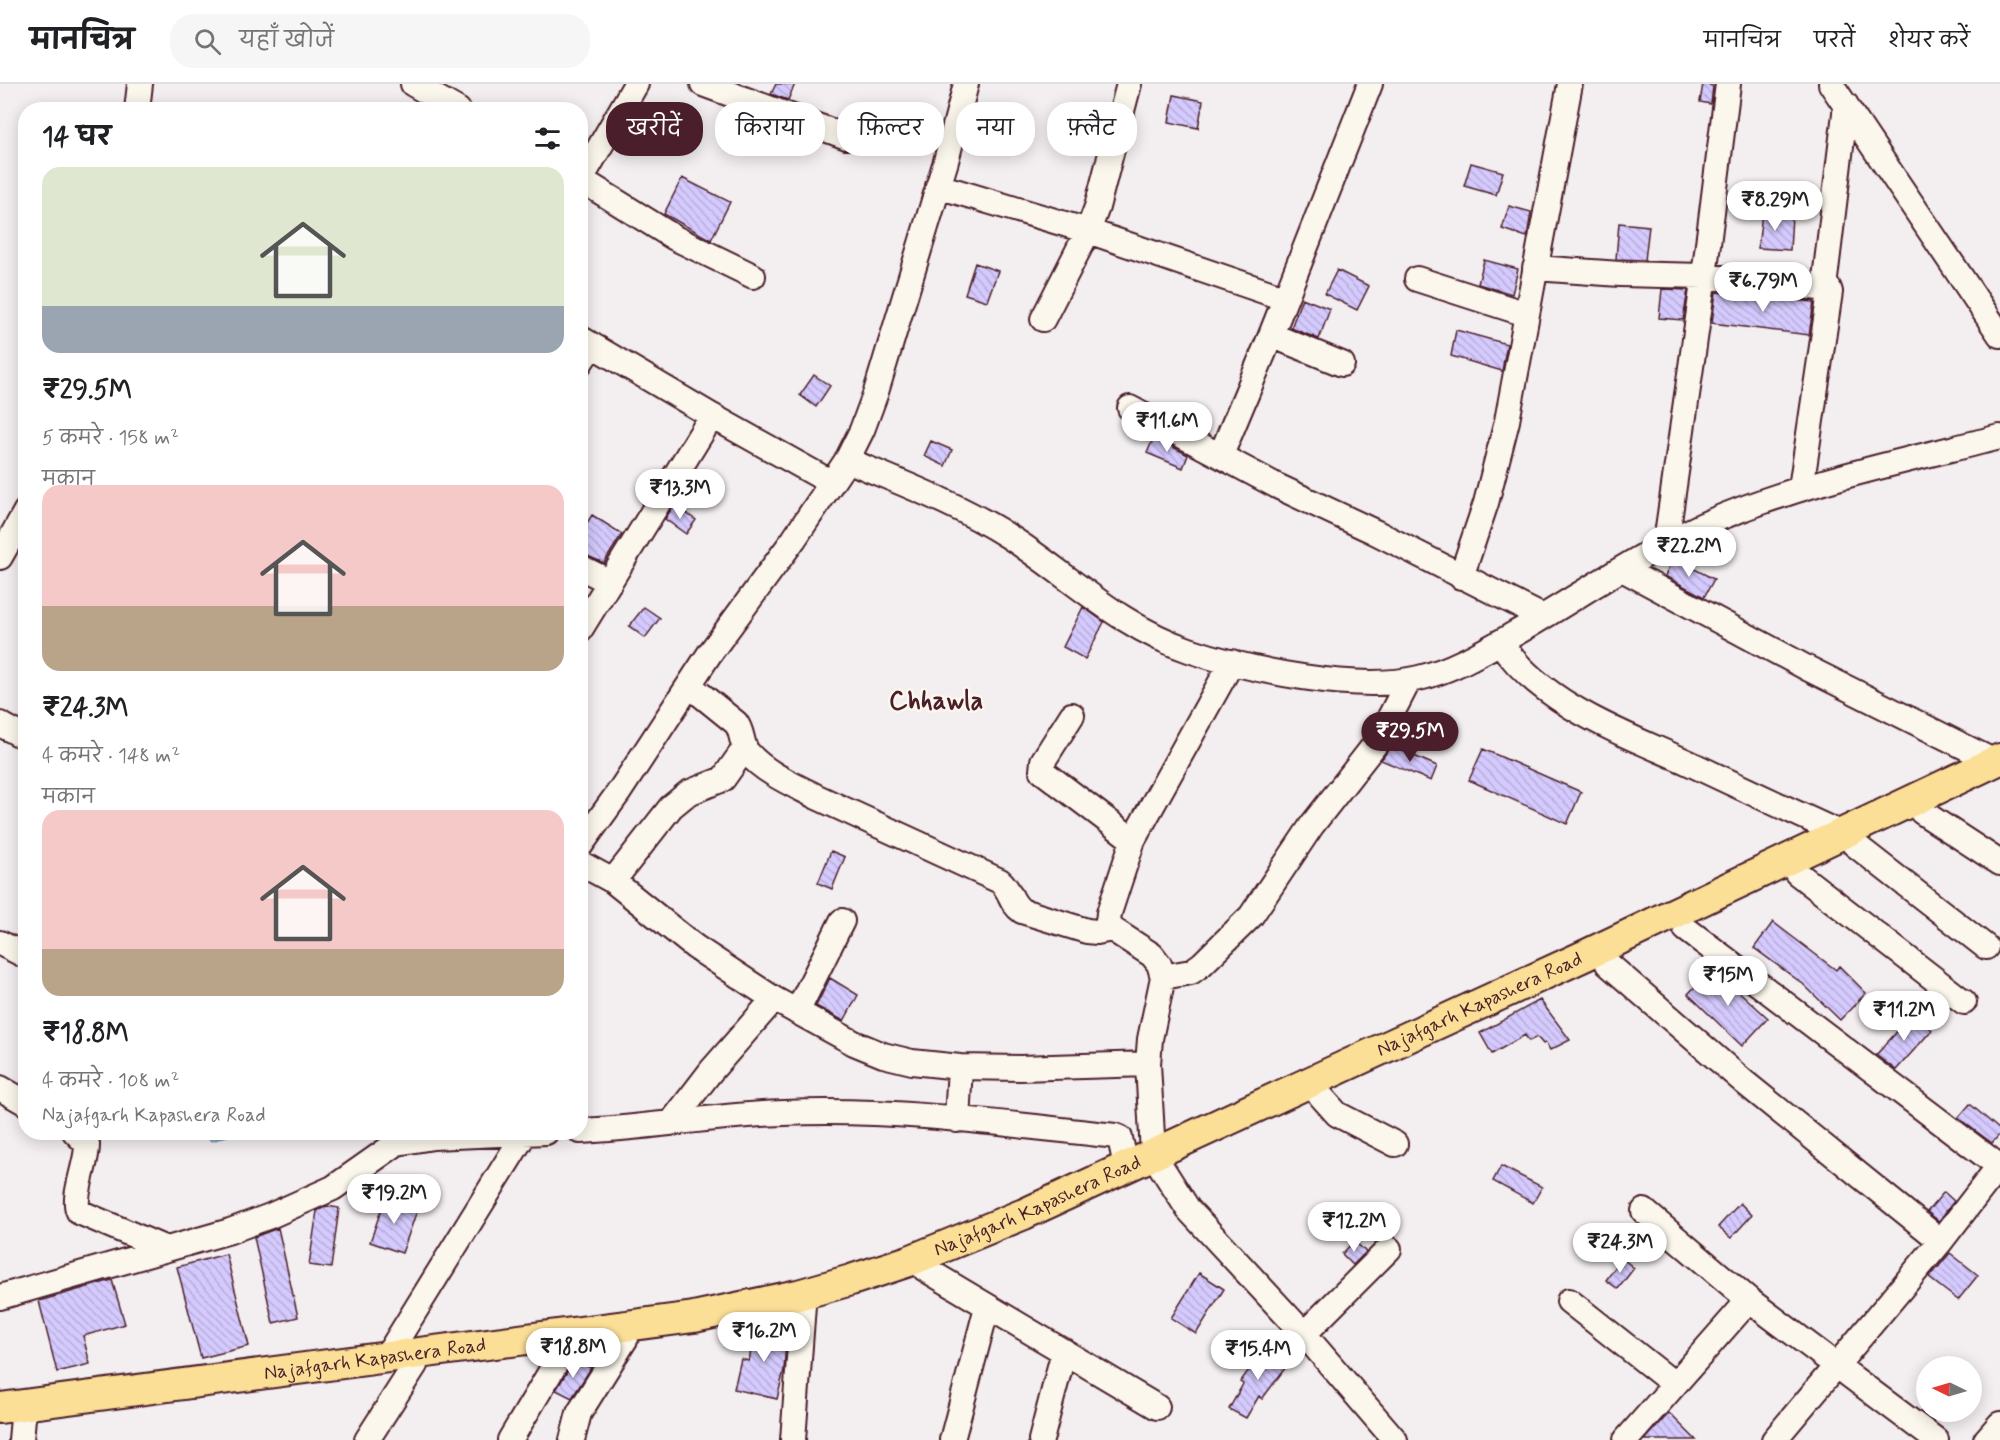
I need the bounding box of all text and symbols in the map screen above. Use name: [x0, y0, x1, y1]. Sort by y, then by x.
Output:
search box: [170, 14, 590, 68]
text: मानचित्र: [30, 23, 134, 60]
icon: search: [191, 25, 224, 58]
text: यहाँ खोजें: [239, 27, 334, 55]
text: मानचित्र: [1704, 27, 1781, 55]
text: परतें: [1814, 27, 1855, 55]
text: शेयर करें: [1888, 27, 1970, 55]
chip: खरीदें: [606, 102, 703, 156]
chip: किराया: [715, 102, 825, 156]
chip: फ़िल्टर: [837, 102, 944, 156]
chip: नया: [956, 102, 1035, 156]
chip: फ़्लैट: [1047, 102, 1137, 156]
text: 14 घर: [42, 121, 111, 155]
icon: filters: [531, 122, 564, 155]
pin: ₹8.29M: [1726, 181, 1824, 232]
text: ₹8.29M: [1741, 187, 1809, 214]
icon: home: [249, 206, 357, 314]
pin: ₹6.79M: [1714, 262, 1812, 313]
text: ₹6.79M: [1728, 268, 1798, 295]
text: ₹29.5M: [42, 374, 132, 408]
pin: ₹11.6M: [1118, 402, 1216, 453]
text: ₹11.6M: [1135, 408, 1199, 435]
text: 5 कमरे · 158 m²: [42, 425, 179, 452]
text: मकान: [42, 466, 95, 493]
pin: ₹13.3M: [631, 469, 729, 520]
text: ₹13.3M: [649, 475, 711, 502]
icon: home: [249, 524, 357, 632]
pin: ₹22.2M: [1640, 527, 1738, 578]
text: ₹22.2M: [1656, 533, 1722, 560]
district label: Chhawla: [889, 685, 983, 719]
text: ₹24.3M: [42, 692, 128, 726]
pin: ₹29.5M: [1361, 712, 1459, 763]
text: ₹29.5M: [1375, 718, 1445, 745]
text: 4 कमरे · 148 m²: [42, 743, 180, 770]
text: मकान: [42, 784, 95, 811]
icon: home: [249, 849, 357, 957]
street label: Najafgarh Kapashera Road: [1372, 945, 1587, 1063]
pin: ₹15M: [1692, 956, 1764, 1007]
text: ₹15M: [1703, 962, 1753, 989]
pin: ₹11.2M: [1855, 991, 1953, 1042]
text: ₹11.2M: [1873, 997, 1935, 1024]
text: ₹18.8M: [42, 1017, 129, 1051]
text: 4 कमरे · 108 m²: [42, 1068, 179, 1095]
text: Najafgarh Kapashera Road: [42, 1102, 266, 1129]
street label: Najafgarh Kapashera Road: [930, 1148, 1145, 1263]
pin: ₹19.2M: [345, 1174, 443, 1225]
text: ₹19.2M: [361, 1180, 427, 1207]
pin: ₹12.2M: [1305, 1202, 1403, 1253]
text: ₹12.2M: [1322, 1208, 1386, 1235]
pin: ₹24.3M: [1571, 1223, 1669, 1274]
text: ₹24.3M: [1587, 1229, 1653, 1256]
pin: ₹16.2M: [715, 1312, 813, 1363]
text: ₹16.2M: [731, 1318, 797, 1345]
pin: ₹18.8M: [524, 1328, 622, 1379]
pin: ₹15.4M: [1209, 1330, 1307, 1381]
street label: Najafgarh Kapashera Road: [262, 1331, 487, 1387]
text: ₹18.8M: [540, 1334, 606, 1361]
text: ₹15.4M: [1225, 1336, 1291, 1363]
north arrow: [1916, 1356, 1982, 1422]
map controls: [1916, 1356, 1982, 1422]

